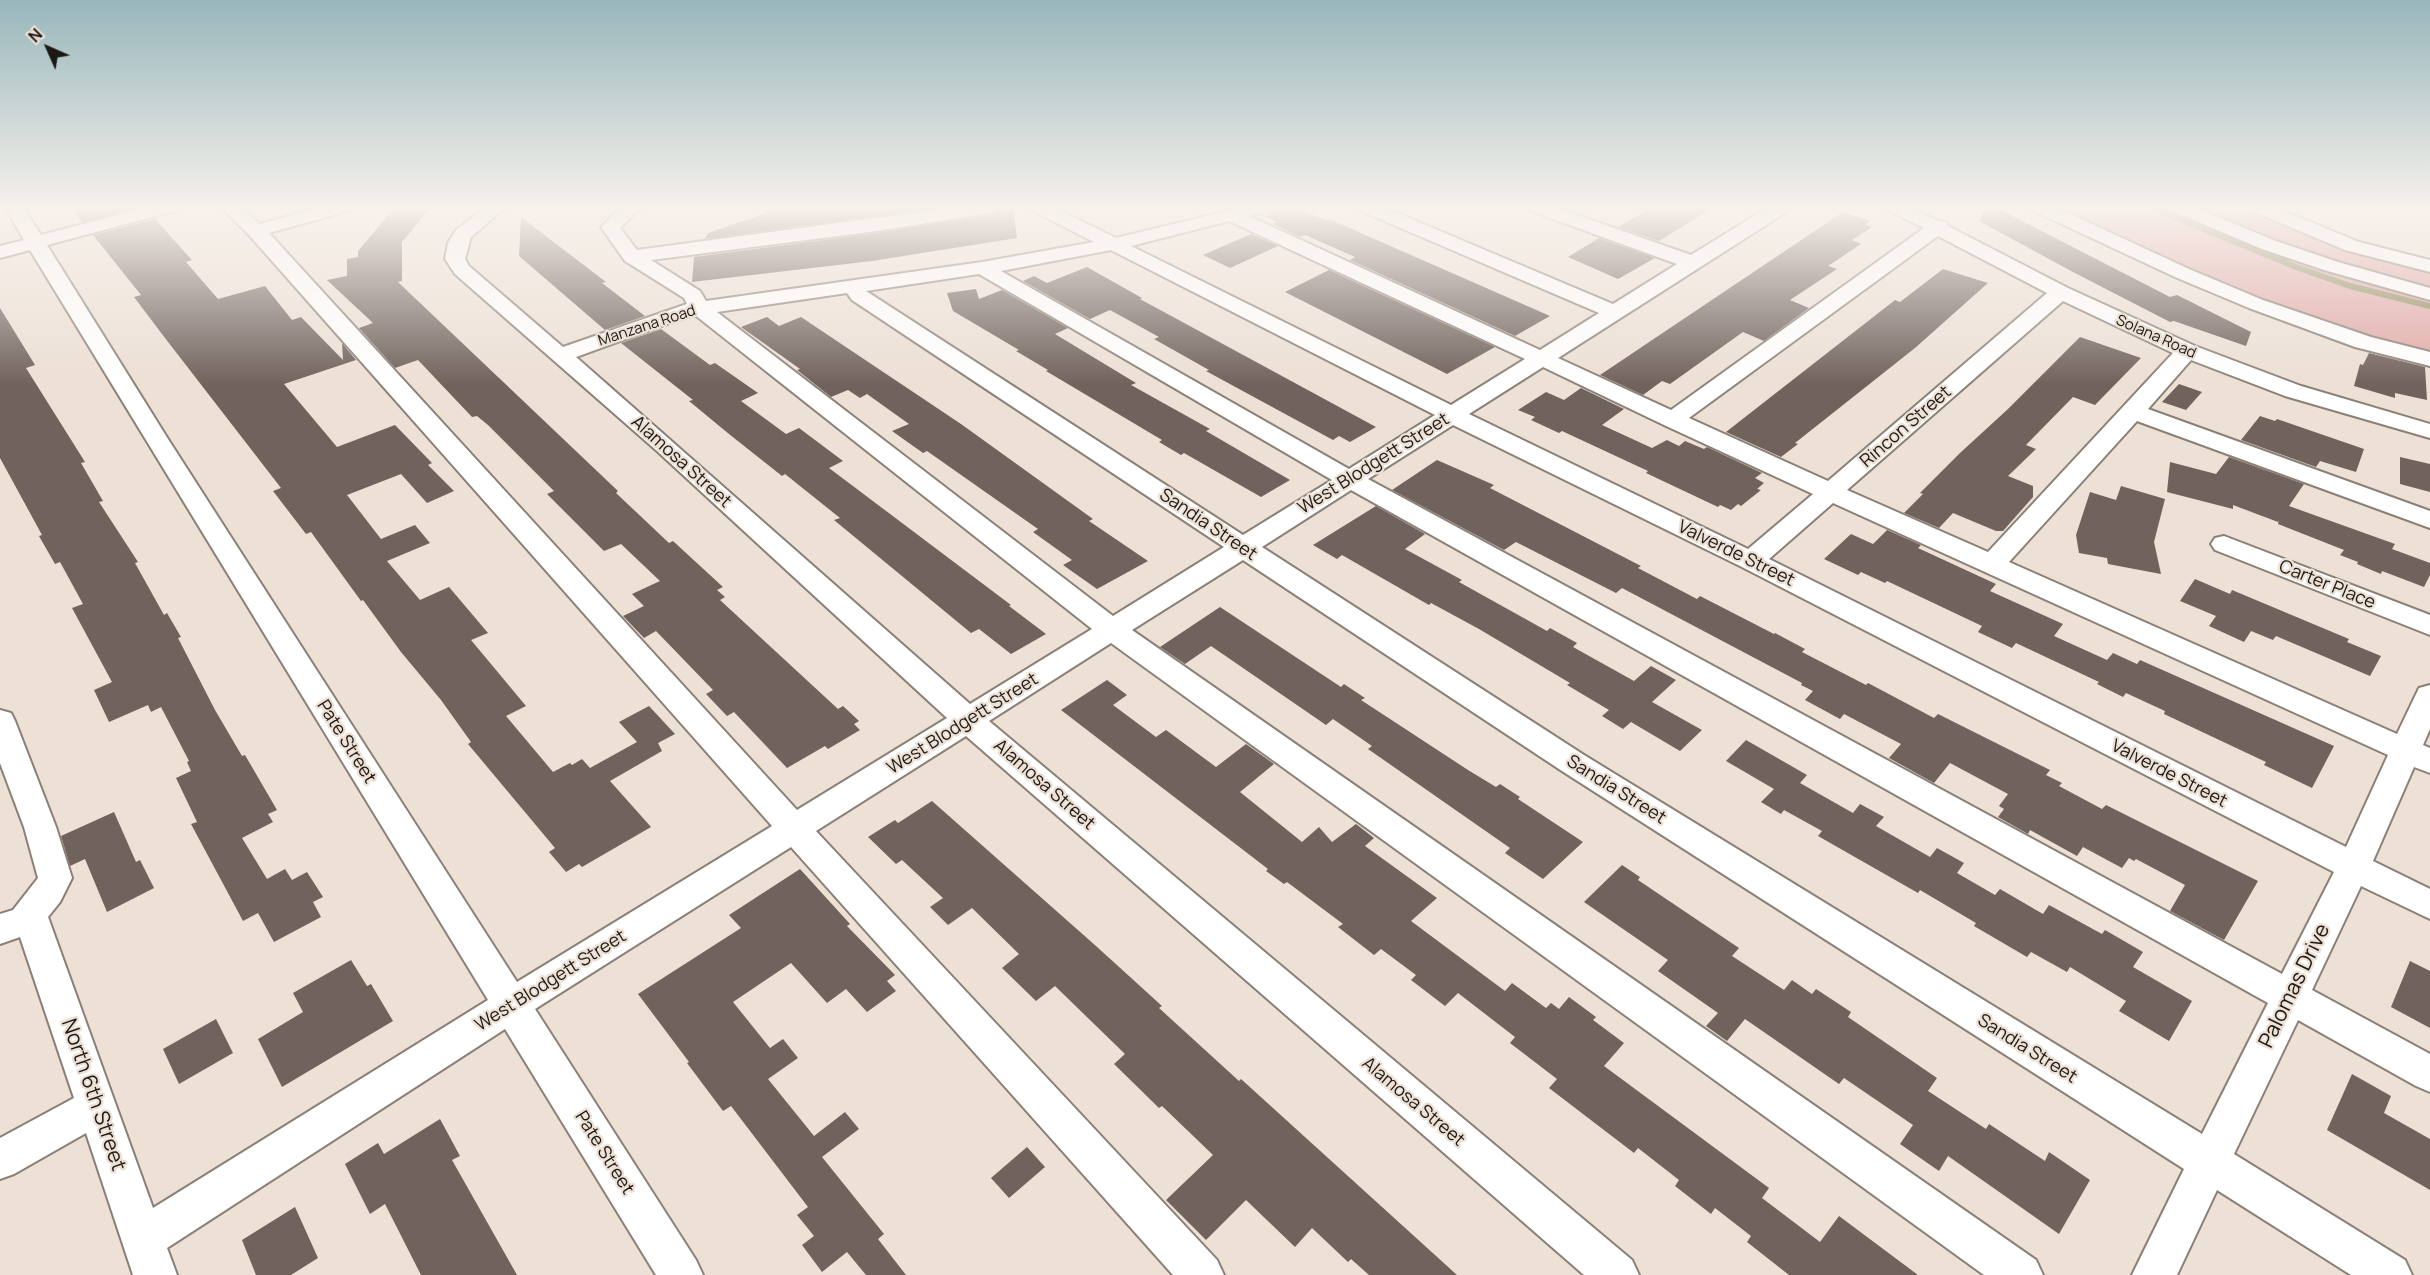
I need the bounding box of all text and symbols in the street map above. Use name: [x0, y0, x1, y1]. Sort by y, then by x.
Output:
north arrow: [18, 18, 78, 78]
text: N: [23, 23, 47, 47]
street label: Manzana Road: [596, 302, 698, 350]
street label: Solana Road: [2113, 311, 2199, 363]
street label: Rincon Street: [1856, 382, 1956, 472]
street label: West Blodgett Street: [1294, 409, 1454, 519]
street label: Alamosa Street: [626, 411, 736, 513]
street label: Sandia Street: [1155, 484, 1261, 566]
street label: Valverde Street: [1674, 516, 1798, 592]
street label: Carter Place: [2276, 556, 2378, 614]
street label: West Blodgett Street: [883, 669, 1043, 779]
street label: Pate Street: [312, 696, 380, 788]
street label: Alamosa Street: [989, 735, 1099, 835]
street label: Valverde Street: [2107, 735, 2231, 813]
street label: Sandia Street: [1562, 751, 1670, 829]
street label: Palomas Drive: [2254, 920, 2336, 1052]
street label: West Blodgett Street: [471, 926, 631, 1036]
street label: Sandia Street: [1973, 1010, 2081, 1088]
street label: North 6th Street: [55, 1016, 131, 1174]
street label: Alamosa Street: [1357, 1053, 1469, 1151]
street label: Pate Street: [570, 1107, 638, 1199]

